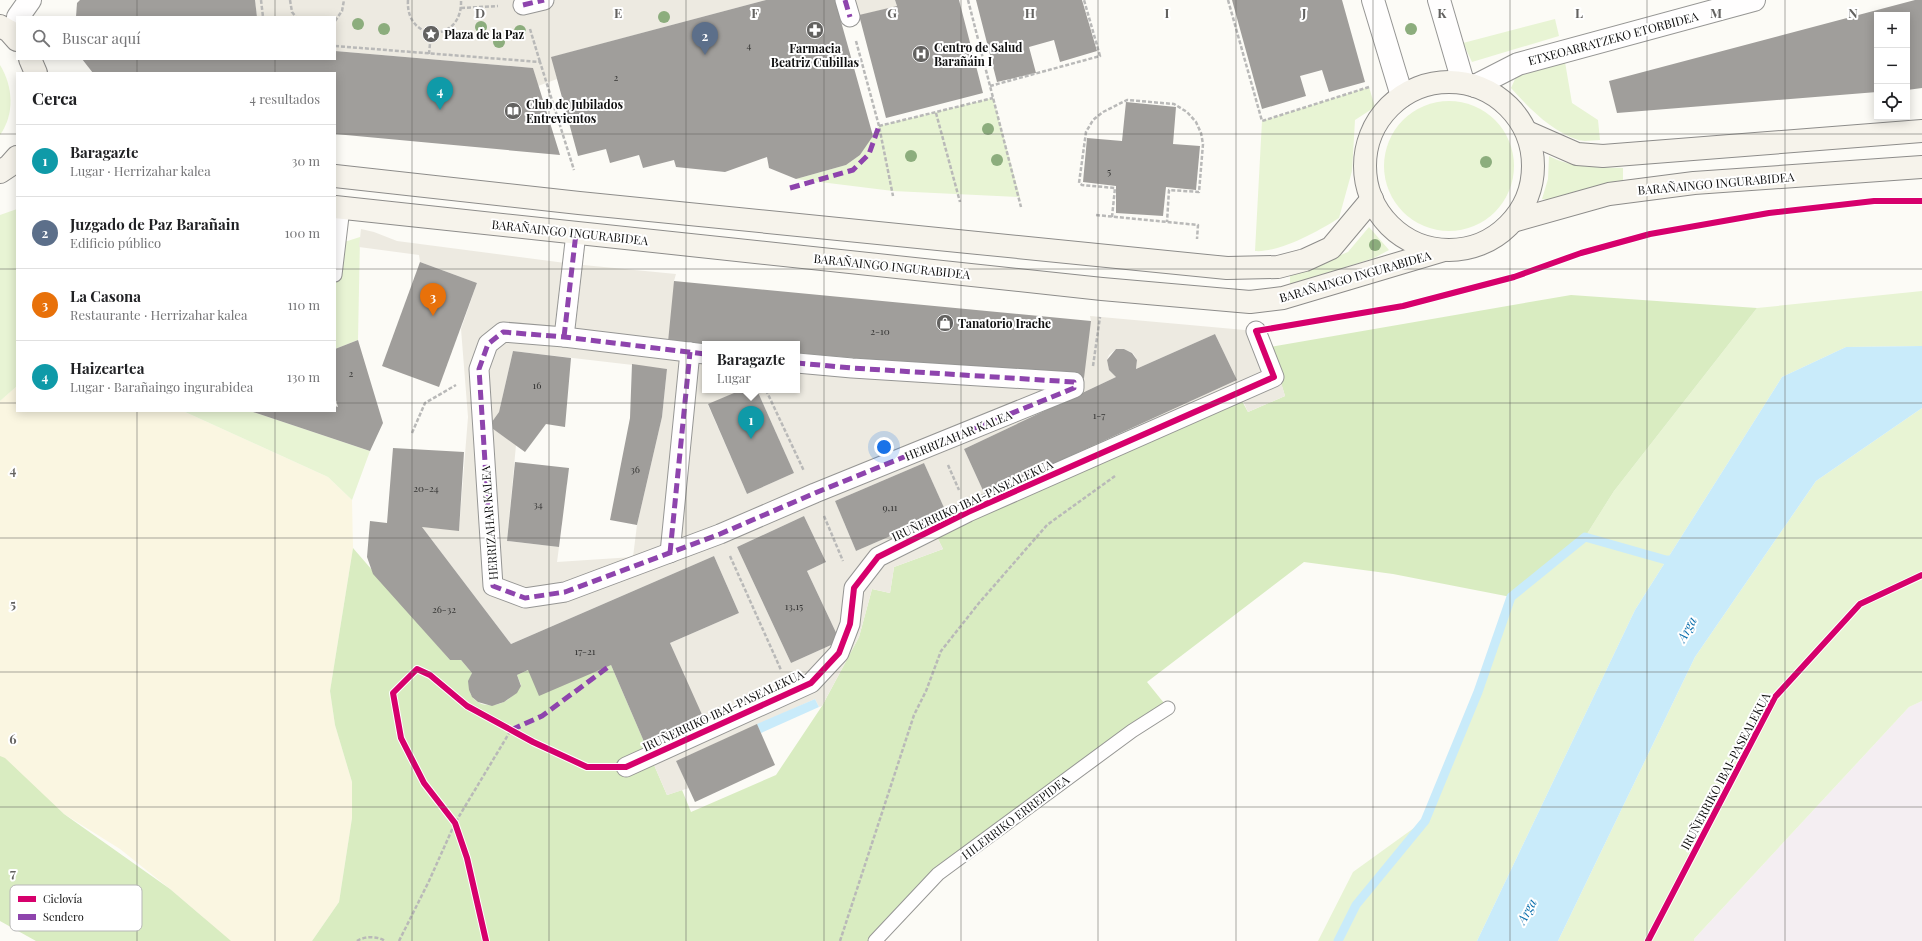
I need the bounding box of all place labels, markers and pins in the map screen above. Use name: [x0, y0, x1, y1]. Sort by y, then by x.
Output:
pharmacy icon: Farmacia Beatriz Cubillas: [805, 20, 825, 40]
pin: 2: [692, 22, 718, 55]
place icon: Plaza de la Paz: [421, 24, 441, 44]
place label: Plaza de la Paz: [444, 26, 524, 42]
place label: Centro de Salud Barañáin I: [934, 39, 1022, 69]
place label: Farmacia Beatriz Cubillas: [771, 40, 860, 70]
hospital icon: Centro de Salud Barañáin I: [911, 44, 931, 64]
pin: 4: [427, 77, 453, 110]
place label: Club de Jubilados Entrevientos: [526, 96, 623, 126]
library icon: Club de Jubilados Entrevientos: [503, 101, 523, 121]
pin: 3: [420, 283, 446, 316]
shop icon: Tanatorio Irache: [935, 313, 955, 333]
place label: Tanatorio Irache: [958, 315, 1051, 331]
pin: 1: [738, 406, 764, 439]

